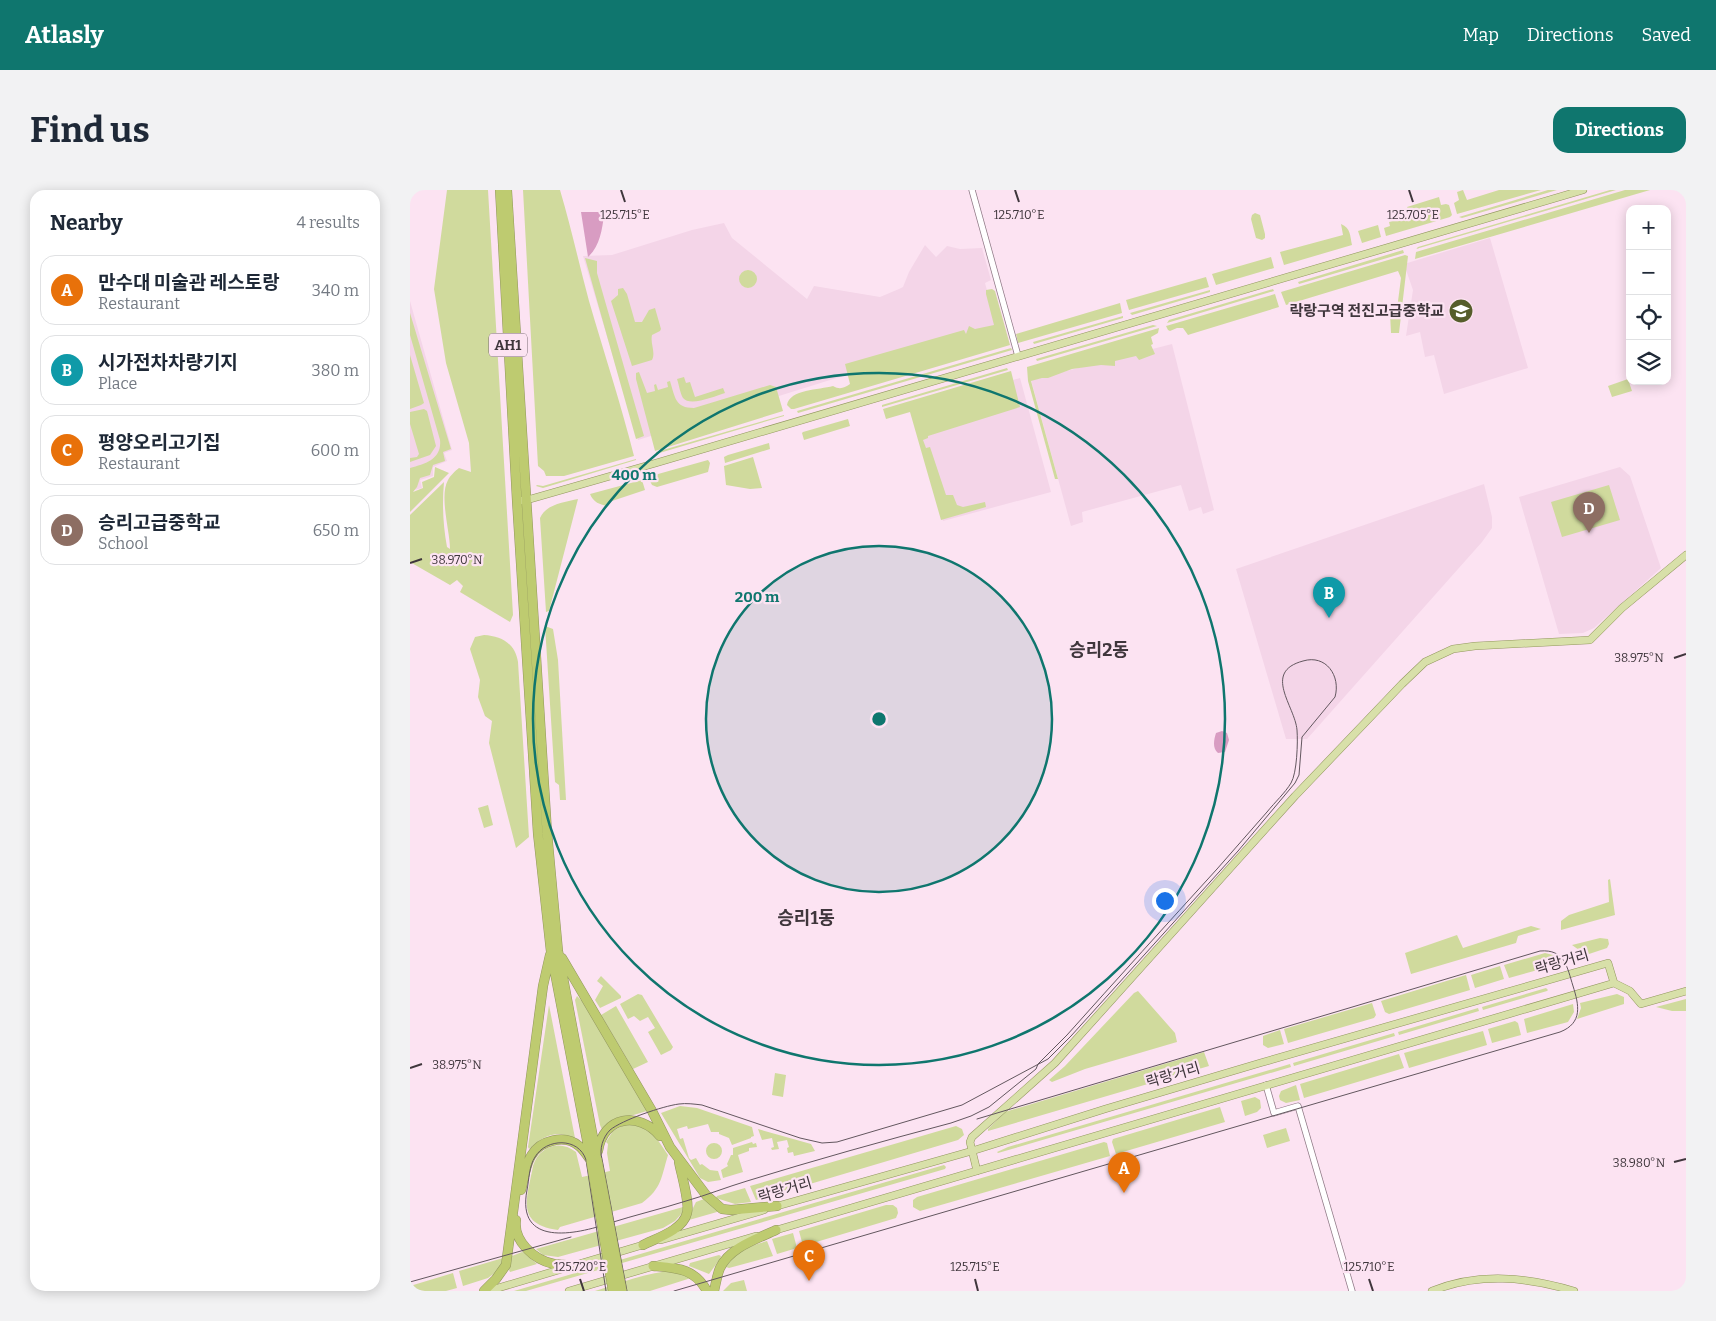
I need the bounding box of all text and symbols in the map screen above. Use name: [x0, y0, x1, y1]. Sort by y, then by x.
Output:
text: Atlasly: [25, 21, 104, 49]
text: Map: [1463, 24, 1499, 46]
text: Directions: [1527, 24, 1614, 46]
text: Saved: [1642, 24, 1691, 46]
button: Directions: [1553, 107, 1686, 153]
text: Find us: [30, 109, 150, 151]
map controls: [1626, 205, 1671, 385]
button: +: [1626, 205, 1671, 250]
text: 125.715°E: [600, 208, 650, 222]
text: 125.710°E: [994, 208, 1044, 222]
text: 125.705°E: [1387, 208, 1439, 222]
text: Nearby: [50, 210, 123, 236]
text: 4 results: [297, 213, 360, 232]
button: −: [1626, 250, 1671, 295]
text: 만수대 미술관 레스토랑: [98, 271, 280, 294]
text: A: [61, 281, 73, 300]
text: 340 m: [312, 281, 359, 300]
text: Restaurant: [98, 294, 180, 313]
button: locate: [1626, 295, 1671, 340]
school or university icon: 락랑구역 전진고급중학교: [1448, 298, 1474, 324]
place label: 락랑구역 전진고급중학교: [1289, 302, 1444, 320]
road number: AH1: [489, 334, 527, 356]
button: layers: [1626, 340, 1671, 385]
text: 시가전차차량기지: [98, 351, 238, 374]
text: B: [62, 361, 72, 380]
text: 380 m: [312, 361, 359, 380]
text: Place: [98, 374, 137, 393]
text: 평양오리고기집: [98, 431, 220, 454]
text: C: [62, 441, 72, 460]
text: 600 m: [311, 441, 359, 460]
text: Restaurant: [98, 454, 180, 473]
text: 400 m: [611, 466, 657, 484]
pin: D: [1573, 492, 1605, 533]
text: 승리고급중학교: [98, 511, 220, 534]
text: D: [61, 521, 73, 540]
text: 650 m: [313, 521, 359, 540]
text: School: [98, 534, 148, 553]
text: 38.970°N: [432, 553, 483, 567]
pin: B: [1313, 577, 1345, 618]
text: 200 m: [735, 588, 780, 606]
district label: 승리2동: [1069, 639, 1129, 661]
text: 38.975°N: [1614, 651, 1664, 665]
centre of rings: [870, 710, 888, 728]
your location: [1152, 888, 1178, 914]
district label: 승리1동: [777, 907, 835, 929]
street label: 락랑거리: [1533, 946, 1591, 978]
text: 38.975°N: [432, 1058, 482, 1072]
street label: 락랑거리: [1144, 1059, 1202, 1091]
pin: A: [1108, 1152, 1140, 1193]
text: 38.980°N: [1613, 1156, 1666, 1170]
street label: 락랑거리: [756, 1174, 814, 1206]
pin: C: [793, 1240, 825, 1281]
text: 125.720°E: [554, 1260, 606, 1274]
text: 125.715°E: [950, 1260, 1000, 1274]
text: 125.710°E: [1344, 1260, 1394, 1274]

